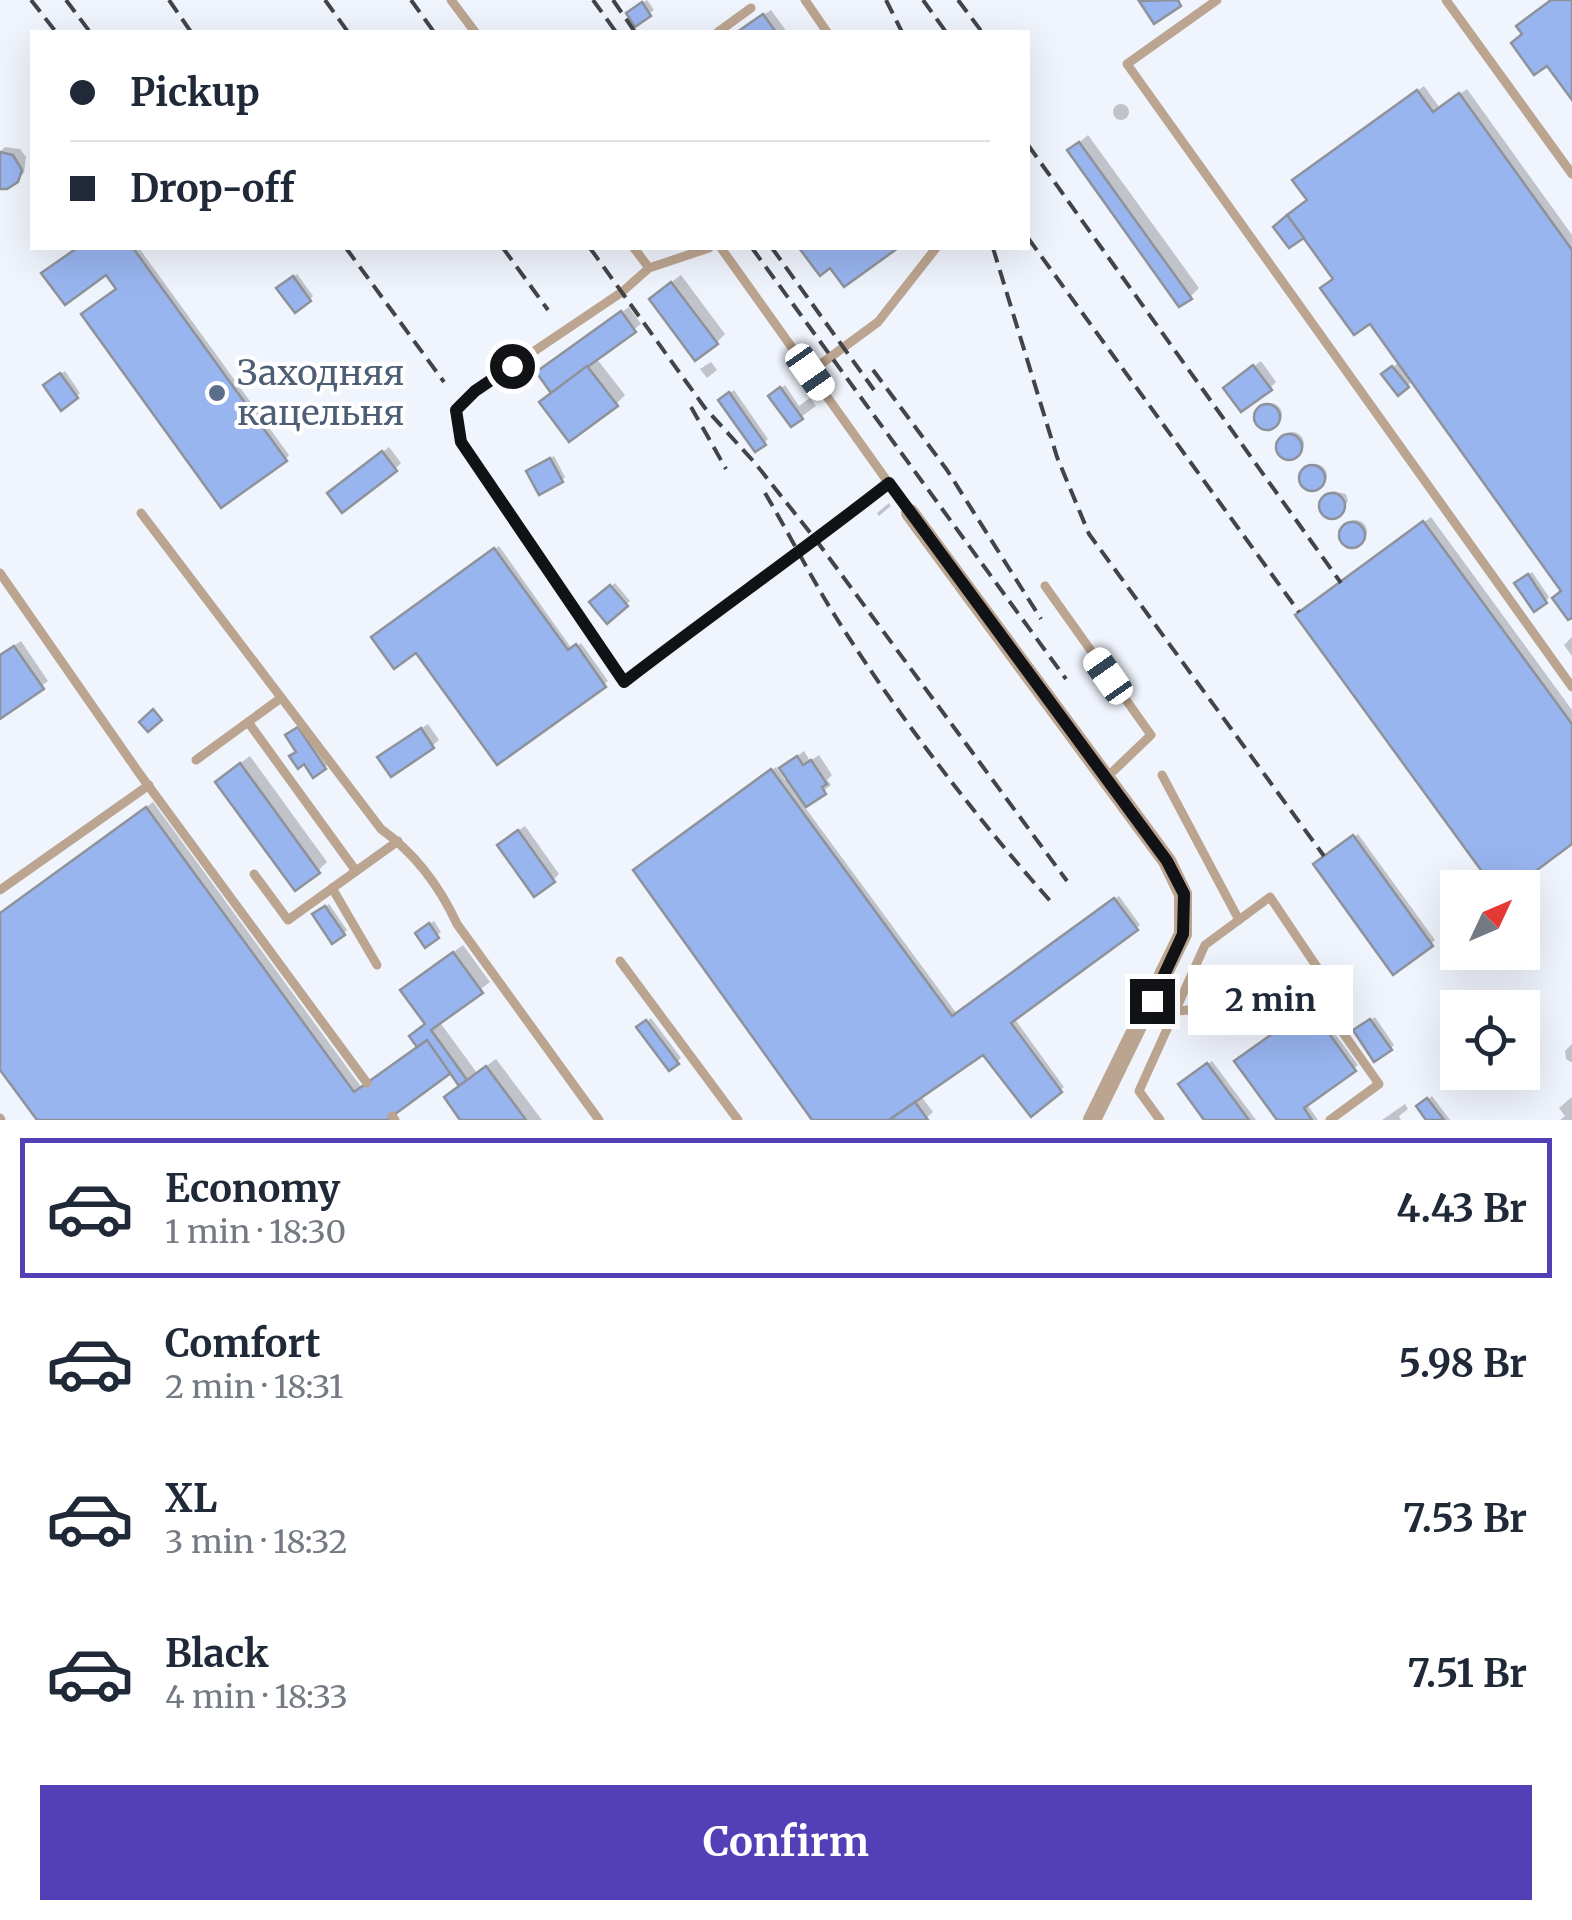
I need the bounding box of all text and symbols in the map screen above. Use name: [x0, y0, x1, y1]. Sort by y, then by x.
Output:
text: Pickup: [130, 69, 260, 116]
text: Drop-off: [130, 165, 295, 212]
car: [781, 339, 839, 405]
route start: [490, 344, 535, 389]
place label: Заходняя кацельня: [237, 351, 404, 435]
marker: Заходняя кацельня: [206, 382, 228, 404]
car: [1079, 643, 1137, 709]
north arrow: [1440, 870, 1540, 970]
map controls: [1440, 870, 1540, 1090]
callout: 2 min: [1187, 966, 1352, 1036]
route end: [1130, 979, 1175, 1024]
text: 2 min: [1225, 980, 1316, 1020]
button: locate: [1440, 990, 1540, 1090]
icon: car: [45, 1163, 135, 1253]
text: Economy: [165, 1165, 340, 1212]
text: 4.43 Br: [1396, 1185, 1527, 1232]
text: 1 min · 18:30: [165, 1212, 346, 1252]
icon: car: [45, 1318, 135, 1408]
text: Comfort: [165, 1320, 321, 1367]
text: 5.98 Br: [1399, 1340, 1527, 1387]
text: 2 min · 18:31: [165, 1367, 343, 1407]
icon: car: [45, 1473, 135, 1563]
text: XL: [165, 1475, 217, 1522]
text: 7.53 Br: [1403, 1495, 1527, 1542]
text: 3 min · 18:32: [165, 1522, 348, 1562]
icon: car: [45, 1628, 135, 1718]
text: Black: [165, 1630, 269, 1677]
text: 7.51 Br: [1407, 1650, 1527, 1697]
text: 4 min · 18:33: [165, 1677, 348, 1717]
button: Confirm: [40, 1785, 1532, 1900]

